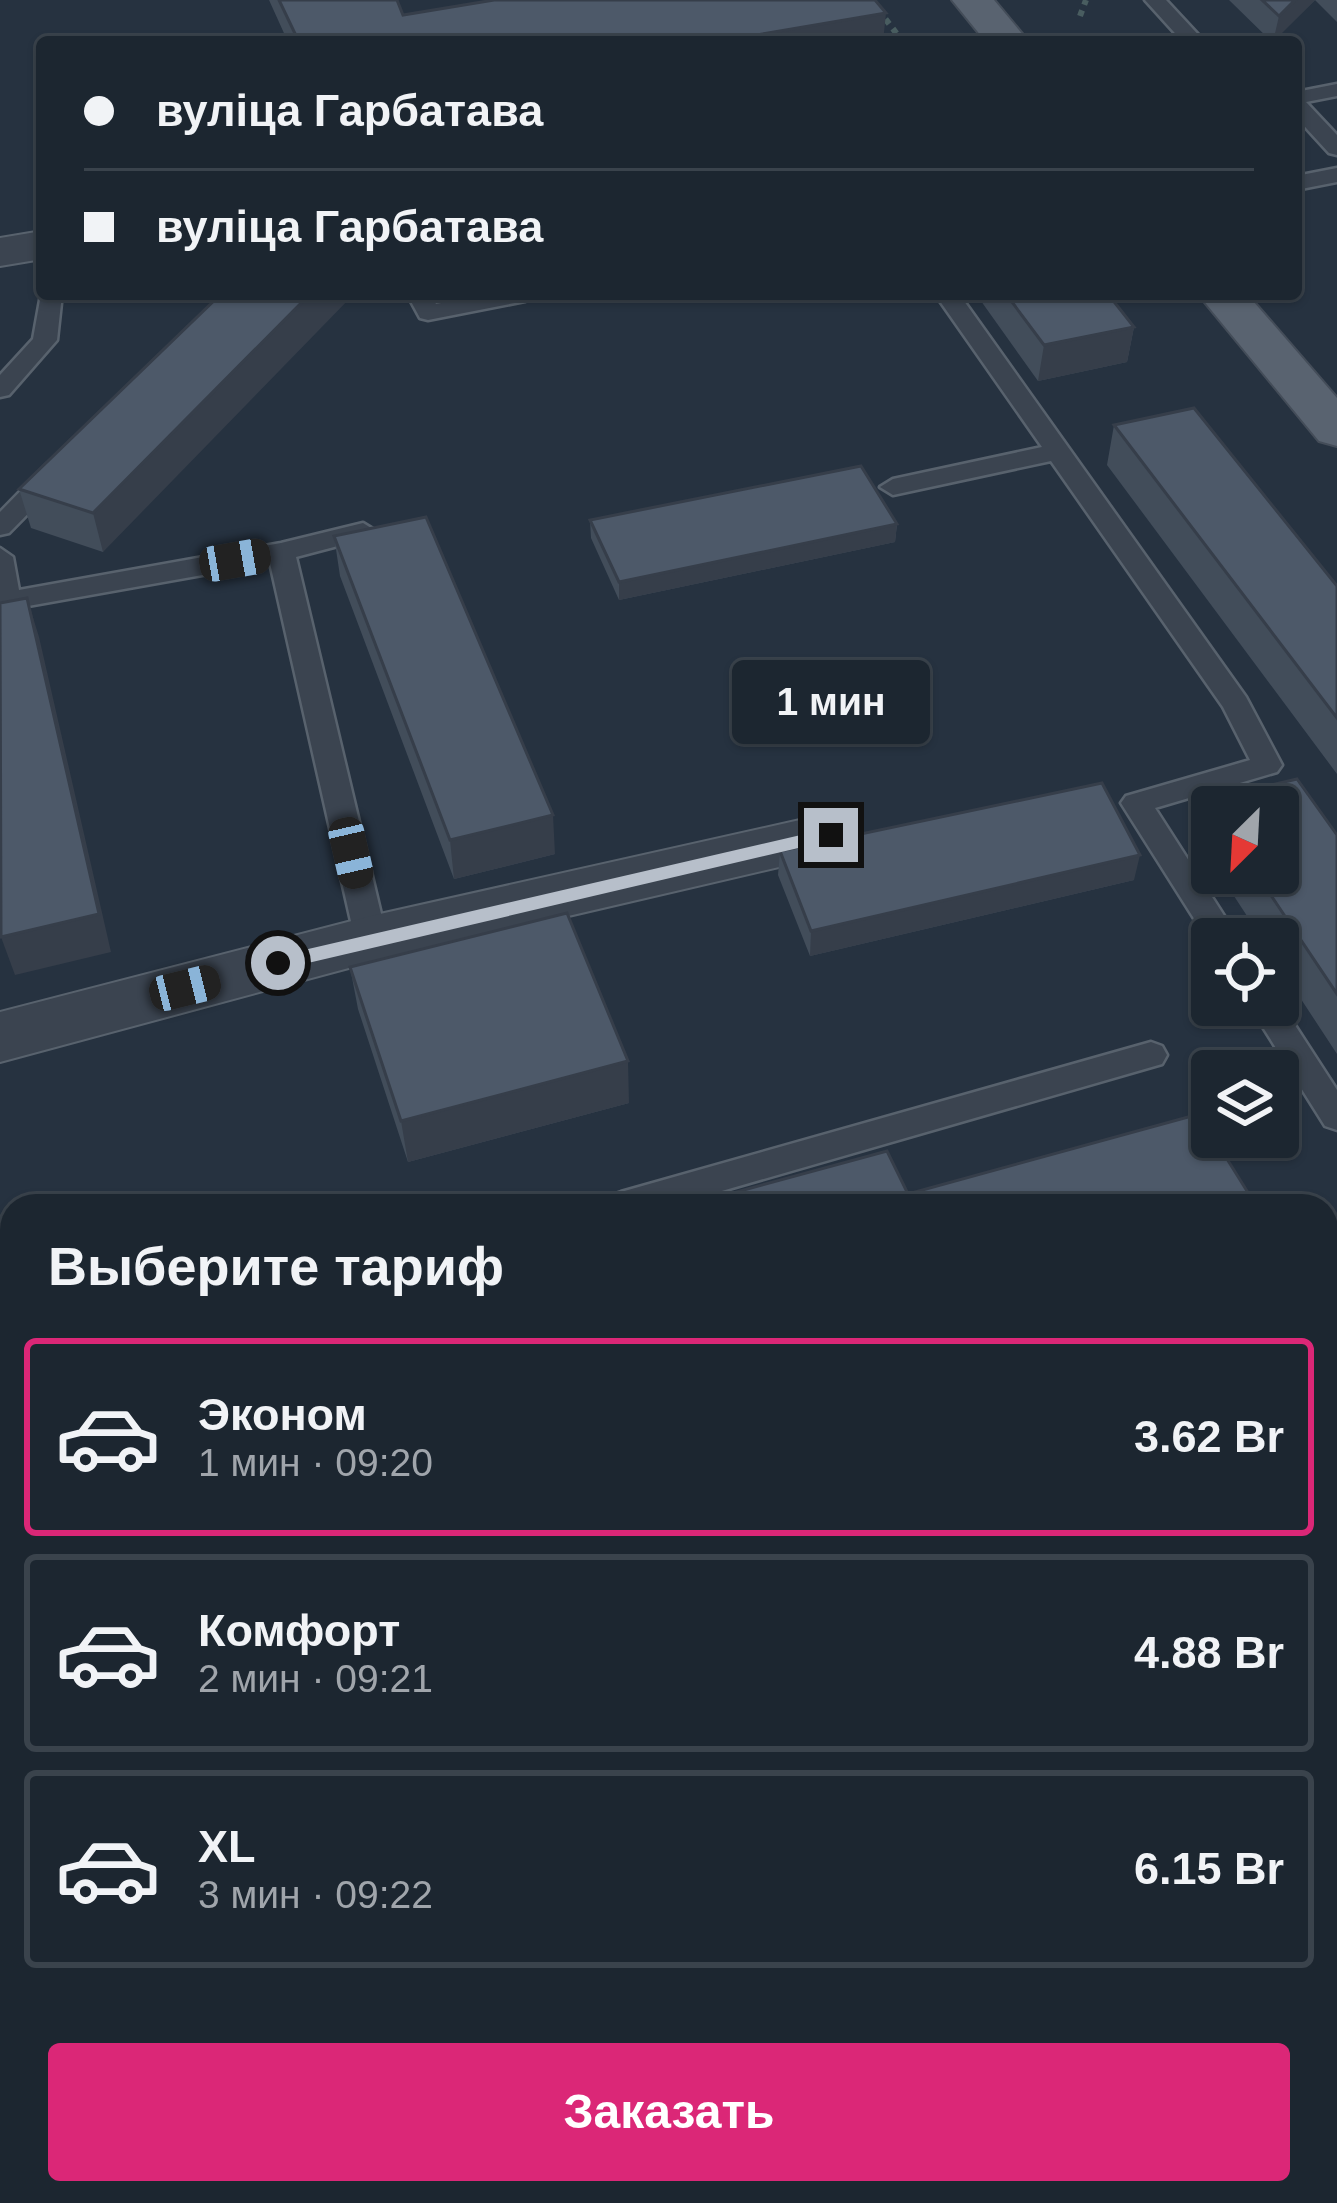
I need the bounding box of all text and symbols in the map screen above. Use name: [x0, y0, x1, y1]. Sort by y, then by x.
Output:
text: вуліца Гарбатава: [156, 85, 543, 136]
text: вуліца Гарбатава: [156, 201, 543, 252]
car: [196, 536, 274, 584]
callout: 1 мин: [732, 661, 930, 745]
text: 1 мин: [777, 680, 885, 723]
north arrow: [1191, 786, 1299, 894]
map controls: [1191, 786, 1299, 1158]
route end: [804, 808, 858, 862]
car: [325, 814, 377, 892]
button: locate: [1191, 918, 1299, 1026]
route start: [251, 936, 305, 990]
car: [146, 962, 224, 1014]
button: layers: [1191, 1050, 1299, 1158]
text: Выберите тариф: [48, 1236, 504, 1296]
icon: car: [54, 1383, 162, 1491]
text: Эконом: [198, 1389, 367, 1440]
text: 3.62 Br: [1134, 1411, 1284, 1462]
text: 1 мин · 09:20: [198, 1441, 433, 1484]
icon: car: [54, 1599, 162, 1707]
text: Комфорт: [198, 1605, 400, 1656]
text: 4.88 Br: [1134, 1627, 1284, 1678]
text: 2 мин · 09:21: [198, 1657, 433, 1700]
icon: car: [54, 1815, 162, 1923]
text: XL: [198, 1821, 256, 1872]
text: 6.15 Br: [1134, 1843, 1284, 1894]
text: 3 мин · 09:22: [198, 1873, 433, 1916]
button: Заказать: [48, 2043, 1290, 2181]

